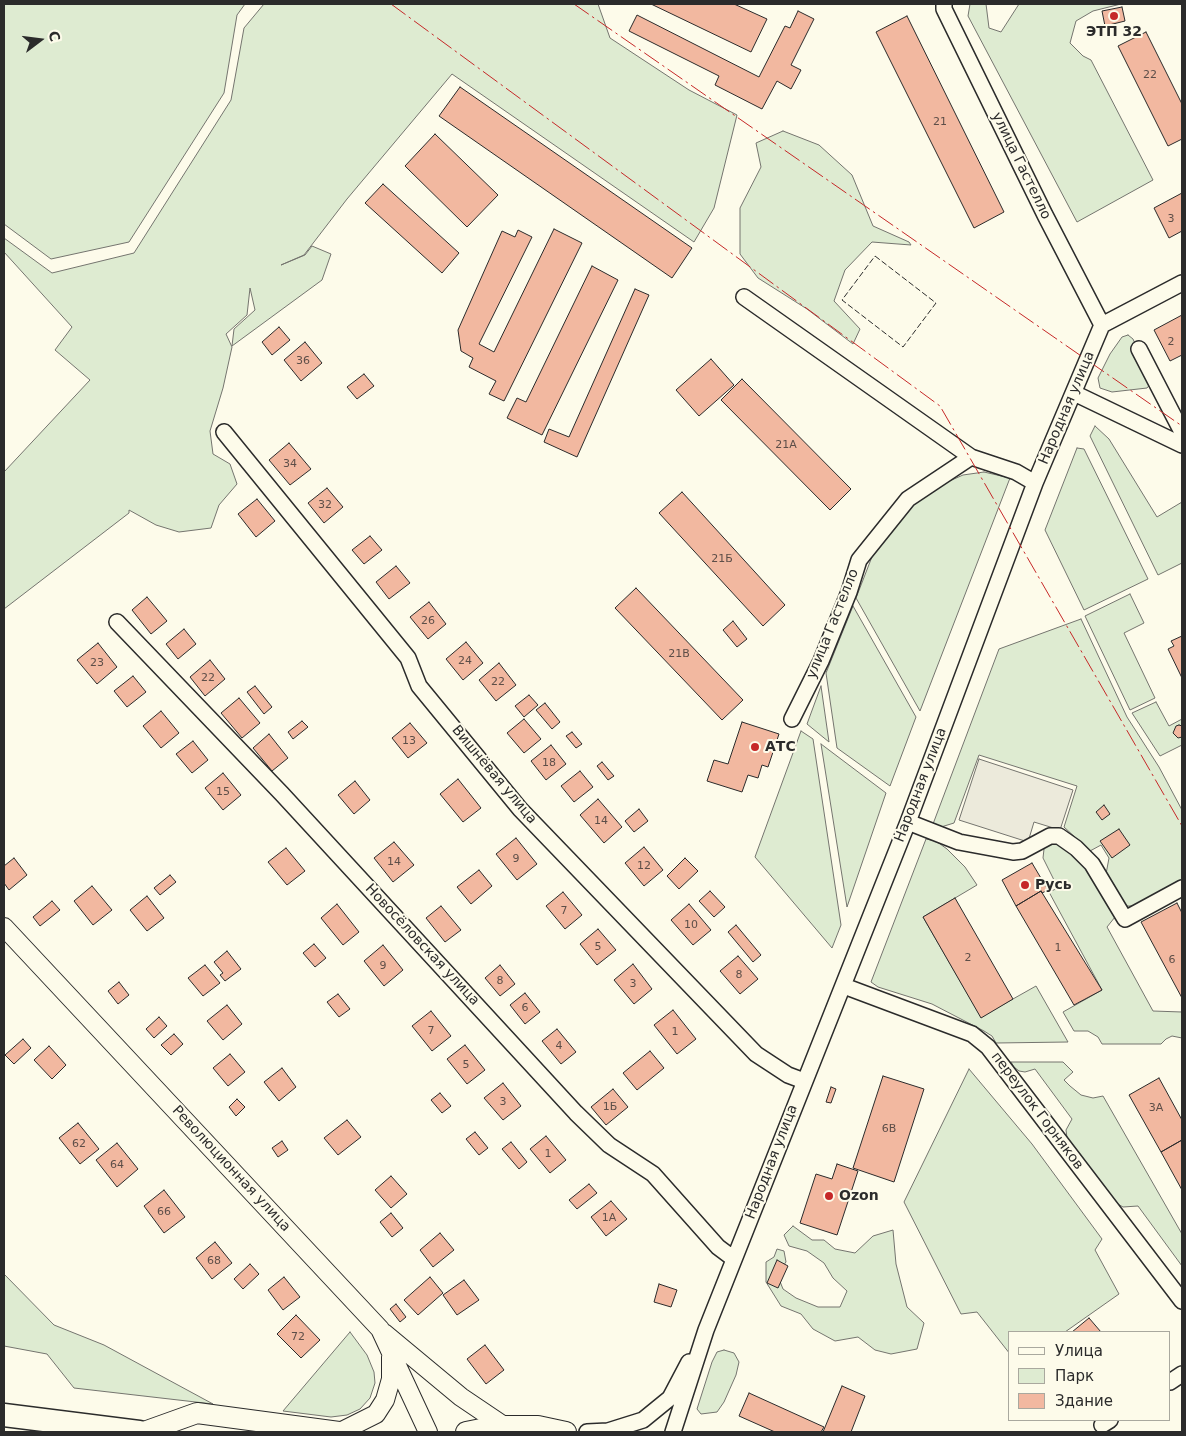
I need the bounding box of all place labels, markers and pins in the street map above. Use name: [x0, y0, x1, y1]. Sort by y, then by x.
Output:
marker: ЭТП 32: [1108, 10, 1120, 22]
place label: ЭТП 32: [1086, 24, 1142, 40]
place label: АТС: [765, 739, 796, 755]
marker: АТС: [749, 741, 761, 753]
place label: Русь: [1035, 877, 1072, 893]
marker: Русь: [1019, 879, 1031, 891]
place label: Ozon: [839, 1188, 879, 1204]
marker: Ozon: [823, 1190, 835, 1202]

